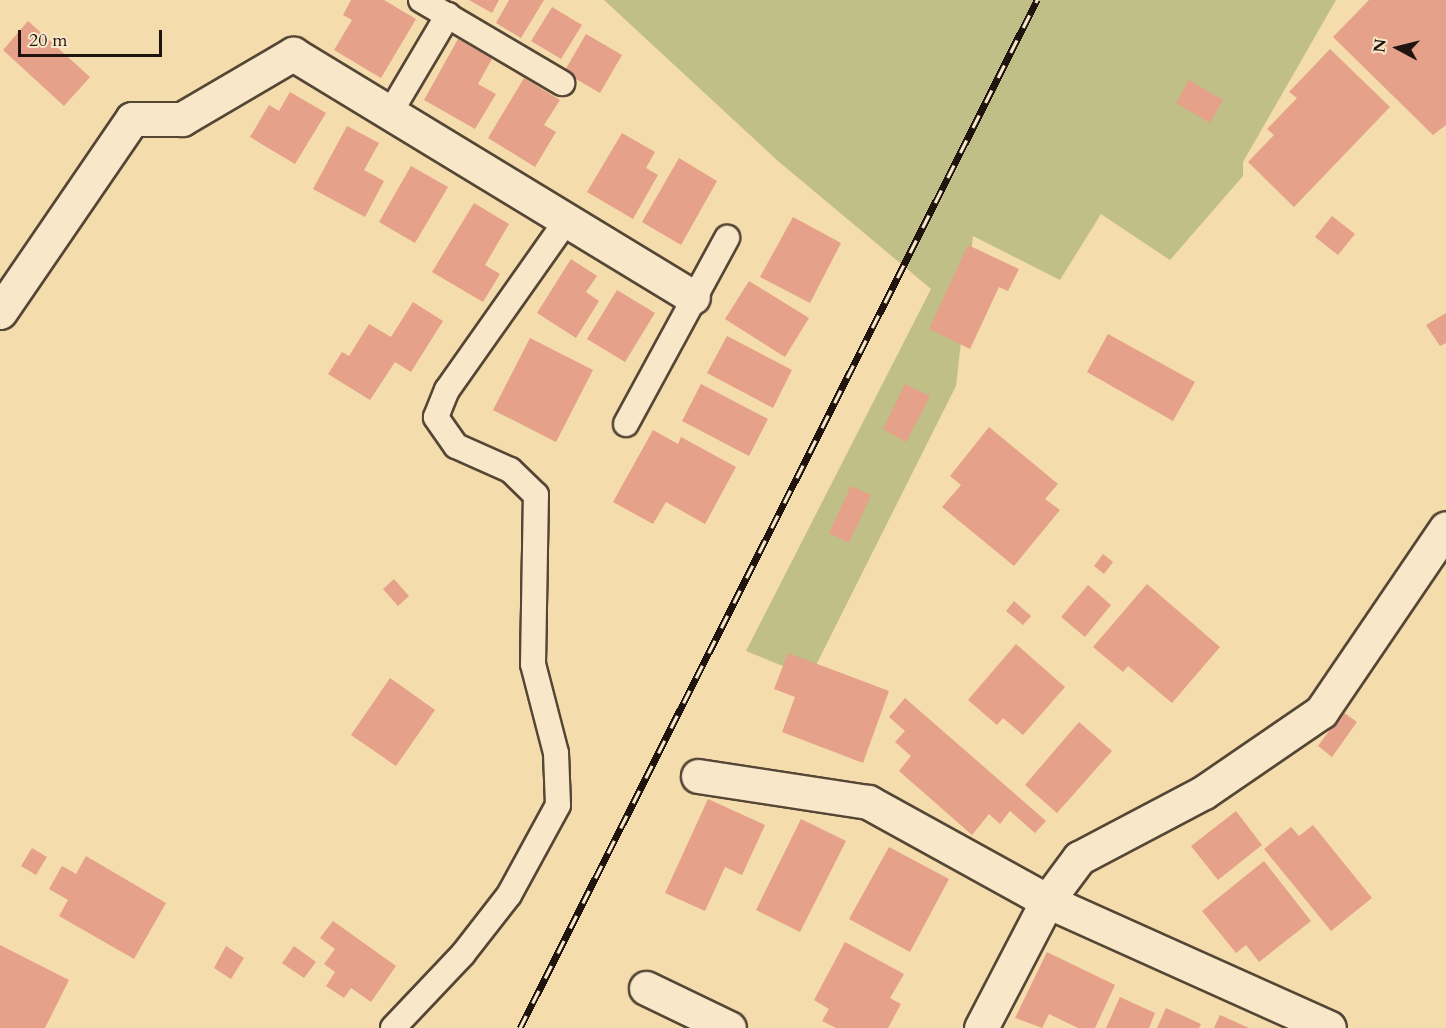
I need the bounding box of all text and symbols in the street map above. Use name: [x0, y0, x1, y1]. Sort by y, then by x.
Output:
scale bar: [21, 18, 165, 56]
north arrow: [1368, 18, 1428, 78]
text: 20 m: [29, 28, 68, 53]
text: N: [1368, 38, 1392, 54]

